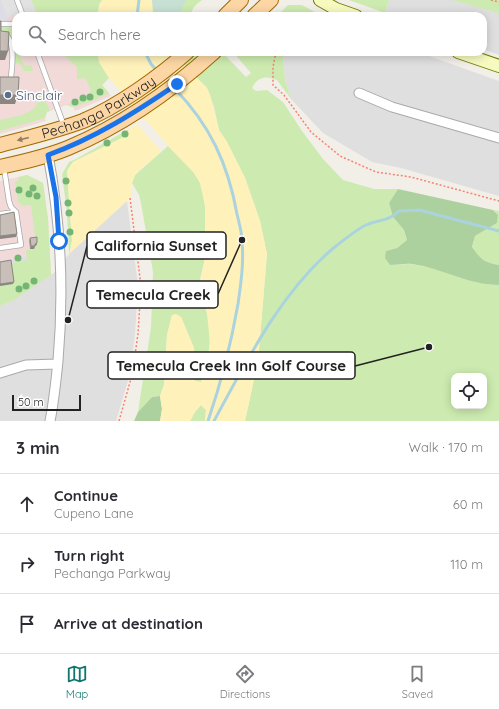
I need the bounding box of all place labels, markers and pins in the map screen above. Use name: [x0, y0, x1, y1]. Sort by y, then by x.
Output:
place label: Sinclair: [16, 86, 63, 104]
marker: Sinclair: [3, 90, 13, 100]
callout: California Sunset: [87, 232, 226, 259]
callout: Temecula Creek: [87, 281, 218, 308]
callout: Temecula Creek Inn Golf Course: [108, 352, 355, 379]

